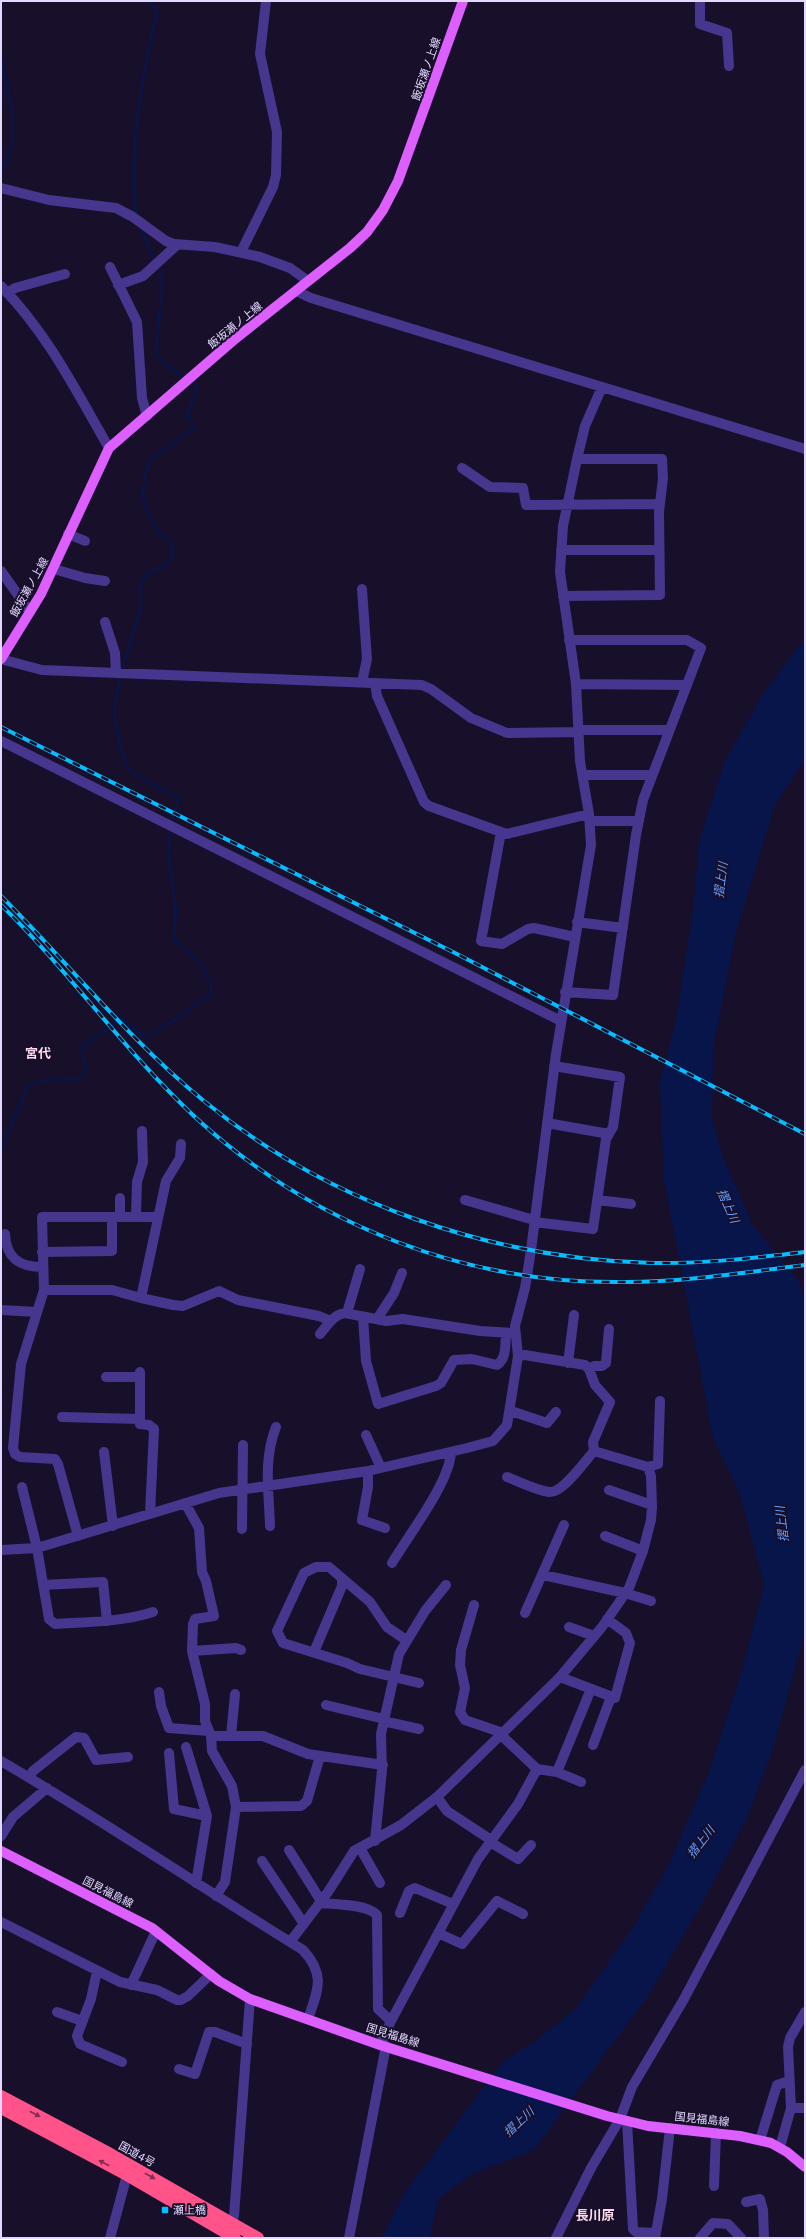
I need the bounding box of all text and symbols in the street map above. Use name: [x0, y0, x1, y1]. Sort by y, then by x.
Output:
street label: 飯坂瀬ノ上線: [409, 36, 442, 102]
street label: 飯坂瀬ノ上線: [205, 299, 264, 350]
street label: 飯坂瀬ノ上線: [7, 555, 50, 619]
water label: 摺上川: [711, 859, 729, 899]
district label: 宮代: [25, 1045, 51, 1061]
water label: 摺上川: [715, 1186, 743, 1227]
water label: 摺上川: [772, 1503, 790, 1543]
water label: 摺上川: [684, 1821, 718, 1860]
street label: 国見福島線: [81, 1873, 136, 1910]
street label: 国見福島線: [365, 2020, 421, 2049]
water label: 摺上川: [500, 2103, 538, 2139]
street label: 国見福島線: [674, 2109, 730, 2128]
one-way arrow: [30, 2110, 41, 2117]
street label: 国道4号: [117, 2138, 158, 2169]
one-way arrow: [98, 2160, 110, 2166]
one-way arrow: [144, 2172, 156, 2179]
place label: 瀬上橋: [173, 2203, 206, 2216]
marker: 瀬上橋: [160, 2205, 170, 2215]
district label: 長川原: [575, 2207, 615, 2223]

